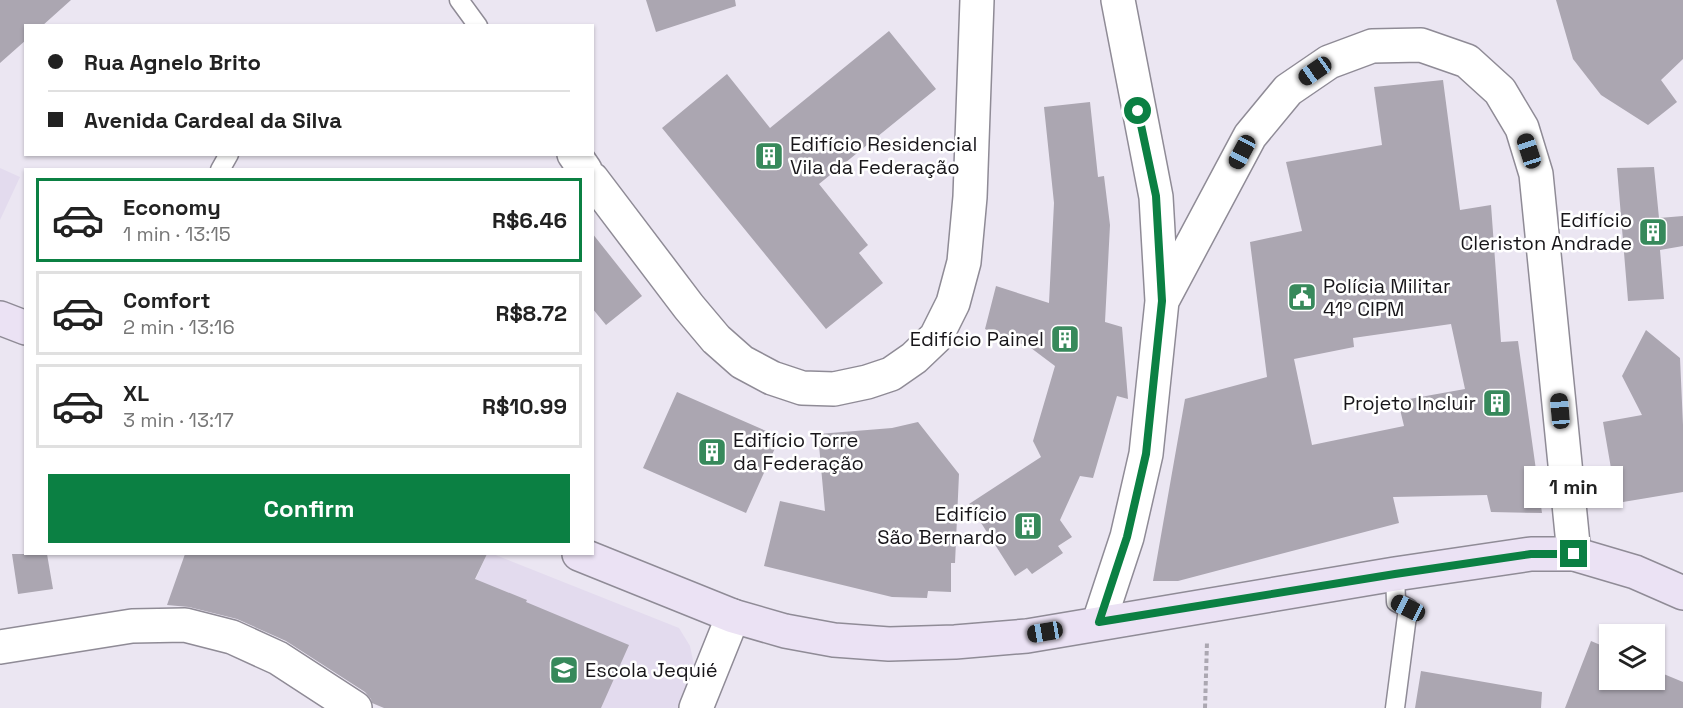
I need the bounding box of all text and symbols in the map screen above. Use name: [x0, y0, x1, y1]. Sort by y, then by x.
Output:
text: Rua Agnelo Brito: [84, 48, 261, 76]
car: [1295, 53, 1335, 89]
route start: [1124, 97, 1151, 124]
text: Avenida Cardeal da Silva: [84, 106, 342, 134]
place label: Edifício Residencial Vila da Federação: [790, 131, 977, 180]
car: [1515, 131, 1543, 171]
car: [1226, 132, 1258, 172]
building icon: Edifício Residencial Vila da Federação: [753, 140, 785, 172]
icon: car: [51, 193, 105, 247]
text: Economy: [123, 193, 221, 221]
text: R$6.46: [492, 206, 567, 234]
place label: Edifício Cleriston Andrade: [1460, 207, 1632, 256]
building icon: Edifício Cleriston Andrade: [1637, 216, 1669, 248]
text: 1 min · 13:15: [123, 221, 231, 247]
place label: Polícia Militar 41º CIPM: [1323, 273, 1451, 322]
public building icon: Polícia Militar 41º CIPM: [1286, 281, 1318, 313]
icon: car: [51, 286, 105, 340]
text: Comfort: [123, 286, 211, 314]
text: R$8.72: [496, 299, 567, 327]
text: 2 min · 13:16: [123, 314, 235, 340]
building icon: Edifício Painel: [1049, 323, 1081, 355]
place label: Edifício Painel: [910, 326, 1044, 352]
icon: car: [51, 379, 105, 433]
text: XL: [123, 379, 149, 407]
building icon: Projeto Incluir: [1481, 387, 1513, 419]
place label: Projeto Incluir: [1343, 390, 1476, 416]
text: R$10.99: [482, 392, 567, 420]
car: [1549, 392, 1571, 430]
text: 3 min · 13:17: [123, 407, 234, 433]
place label: Edifício Torre da Federação: [733, 427, 864, 476]
building icon: Edifício Torre da Federação: [696, 436, 728, 468]
callout: 1 min: [1524, 467, 1624, 509]
button: Confirm: [48, 474, 570, 543]
text: 1 min: [1549, 474, 1598, 500]
place label: Edifício São Bernardo: [877, 501, 1007, 550]
building icon: Edifício São Bernardo: [1012, 510, 1044, 542]
route end: [1560, 540, 1587, 567]
car: [1388, 592, 1428, 624]
car: [1026, 620, 1064, 644]
map controls: [1599, 624, 1665, 690]
button: layers: [1599, 624, 1665, 690]
school or university icon: Escola Jequié: [548, 654, 580, 686]
place label: Escola Jequié: [585, 657, 718, 683]

